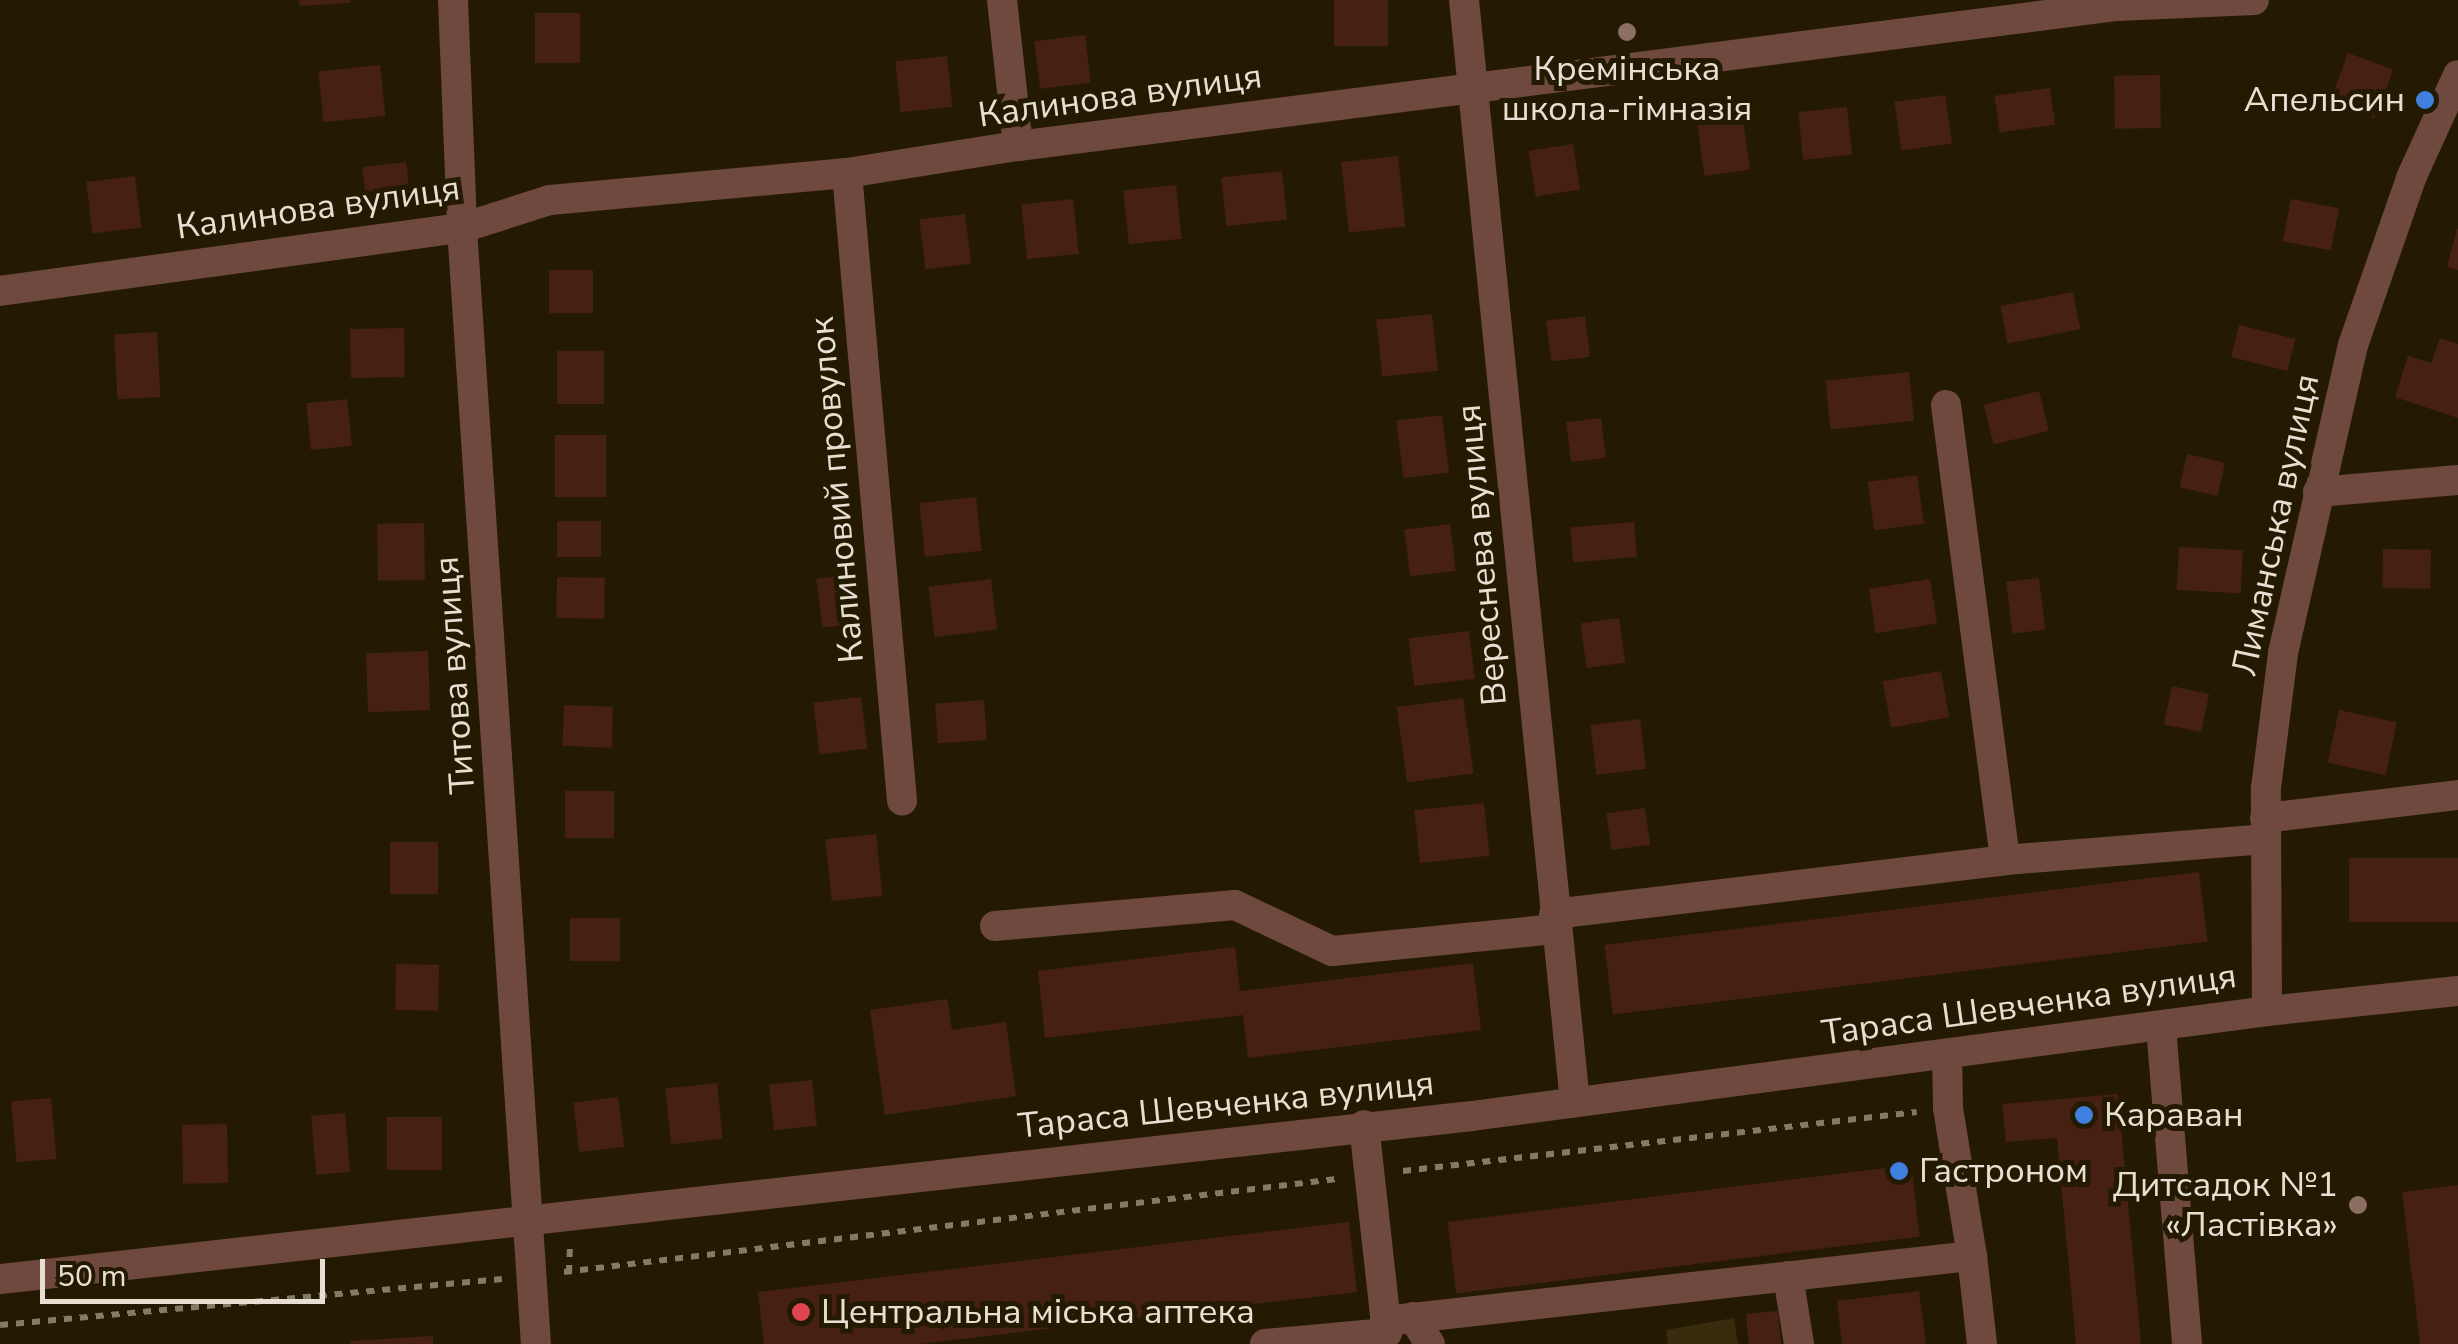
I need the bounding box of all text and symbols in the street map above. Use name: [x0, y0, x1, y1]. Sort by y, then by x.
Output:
marker: Кремінська школа-гімназія: [1616, 21, 1638, 43]
place label: Кремінська школа-гімназія: [1502, 48, 1752, 130]
street label: Калинова вулиця: [975, 55, 1265, 137]
place label: Апельсин: [2244, 79, 2405, 121]
marker: Апельсин: [2414, 89, 2436, 111]
street label: Калинова вулиця: [173, 167, 463, 249]
street label: Калиновий провулок: [801, 315, 873, 665]
street label: Лиманська вулиця: [2224, 370, 2328, 680]
street label: Вереснева вулиця: [1448, 403, 1516, 707]
street label: Титова вулиця: [426, 555, 484, 795]
street label: Тараса Шевченка вулиця: [1819, 955, 2239, 1055]
street label: Тараса Шевченка вулиця: [1016, 1062, 1436, 1148]
place label: Караван: [2104, 1094, 2243, 1136]
marker: Караван: [2073, 1104, 2095, 1126]
place label: Гастроном: [1919, 1150, 2088, 1192]
marker: Гастроном: [1888, 1160, 1910, 1182]
place label: Дитсадок №1 «Ластівка»: [2113, 1164, 2338, 1246]
marker: Дитсадок №1 «Ластівка»: [2347, 1194, 2369, 1216]
scale bar: [45, 1239, 330, 1301]
text: 50 m: [57, 1256, 126, 1297]
place label: Центральна міська аптека: [821, 1291, 1255, 1333]
marker: Центральна міська аптека: [790, 1301, 812, 1323]

